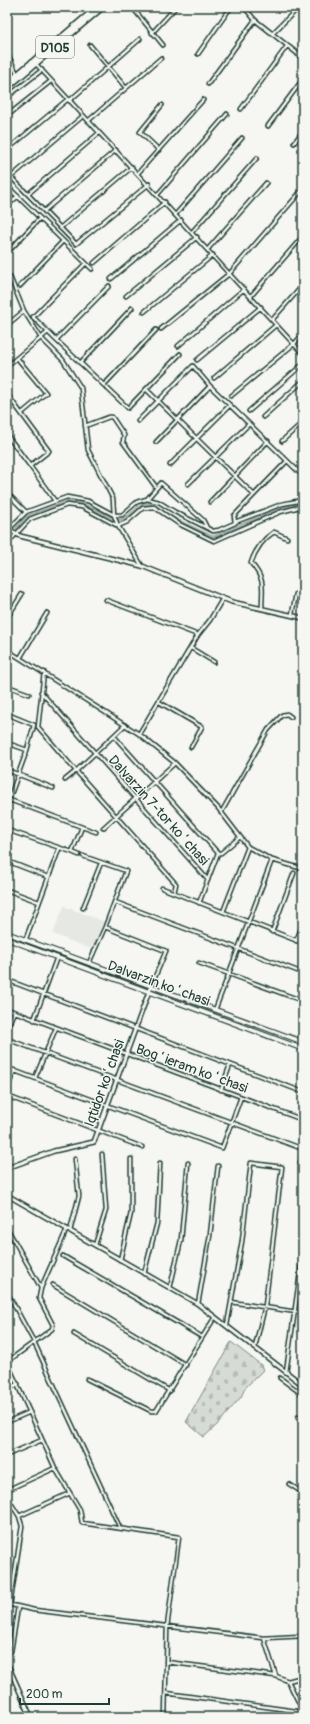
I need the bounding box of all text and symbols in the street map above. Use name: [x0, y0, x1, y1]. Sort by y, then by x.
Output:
road number: D105: [36, 36, 74, 58]
street label: Dalvarzin 7-tor koʻchasi: [105, 752, 213, 869]
street label: Dalvarzin koʻchasi: [105, 957, 213, 1010]
street label: Iqtidor koʻchasi: [81, 1037, 128, 1129]
street label: Bogʻieram koʻchasi: [134, 1040, 251, 1097]
scale bar: [20, 1680, 109, 1706]
text: 200 m: [26, 1687, 63, 1702]

